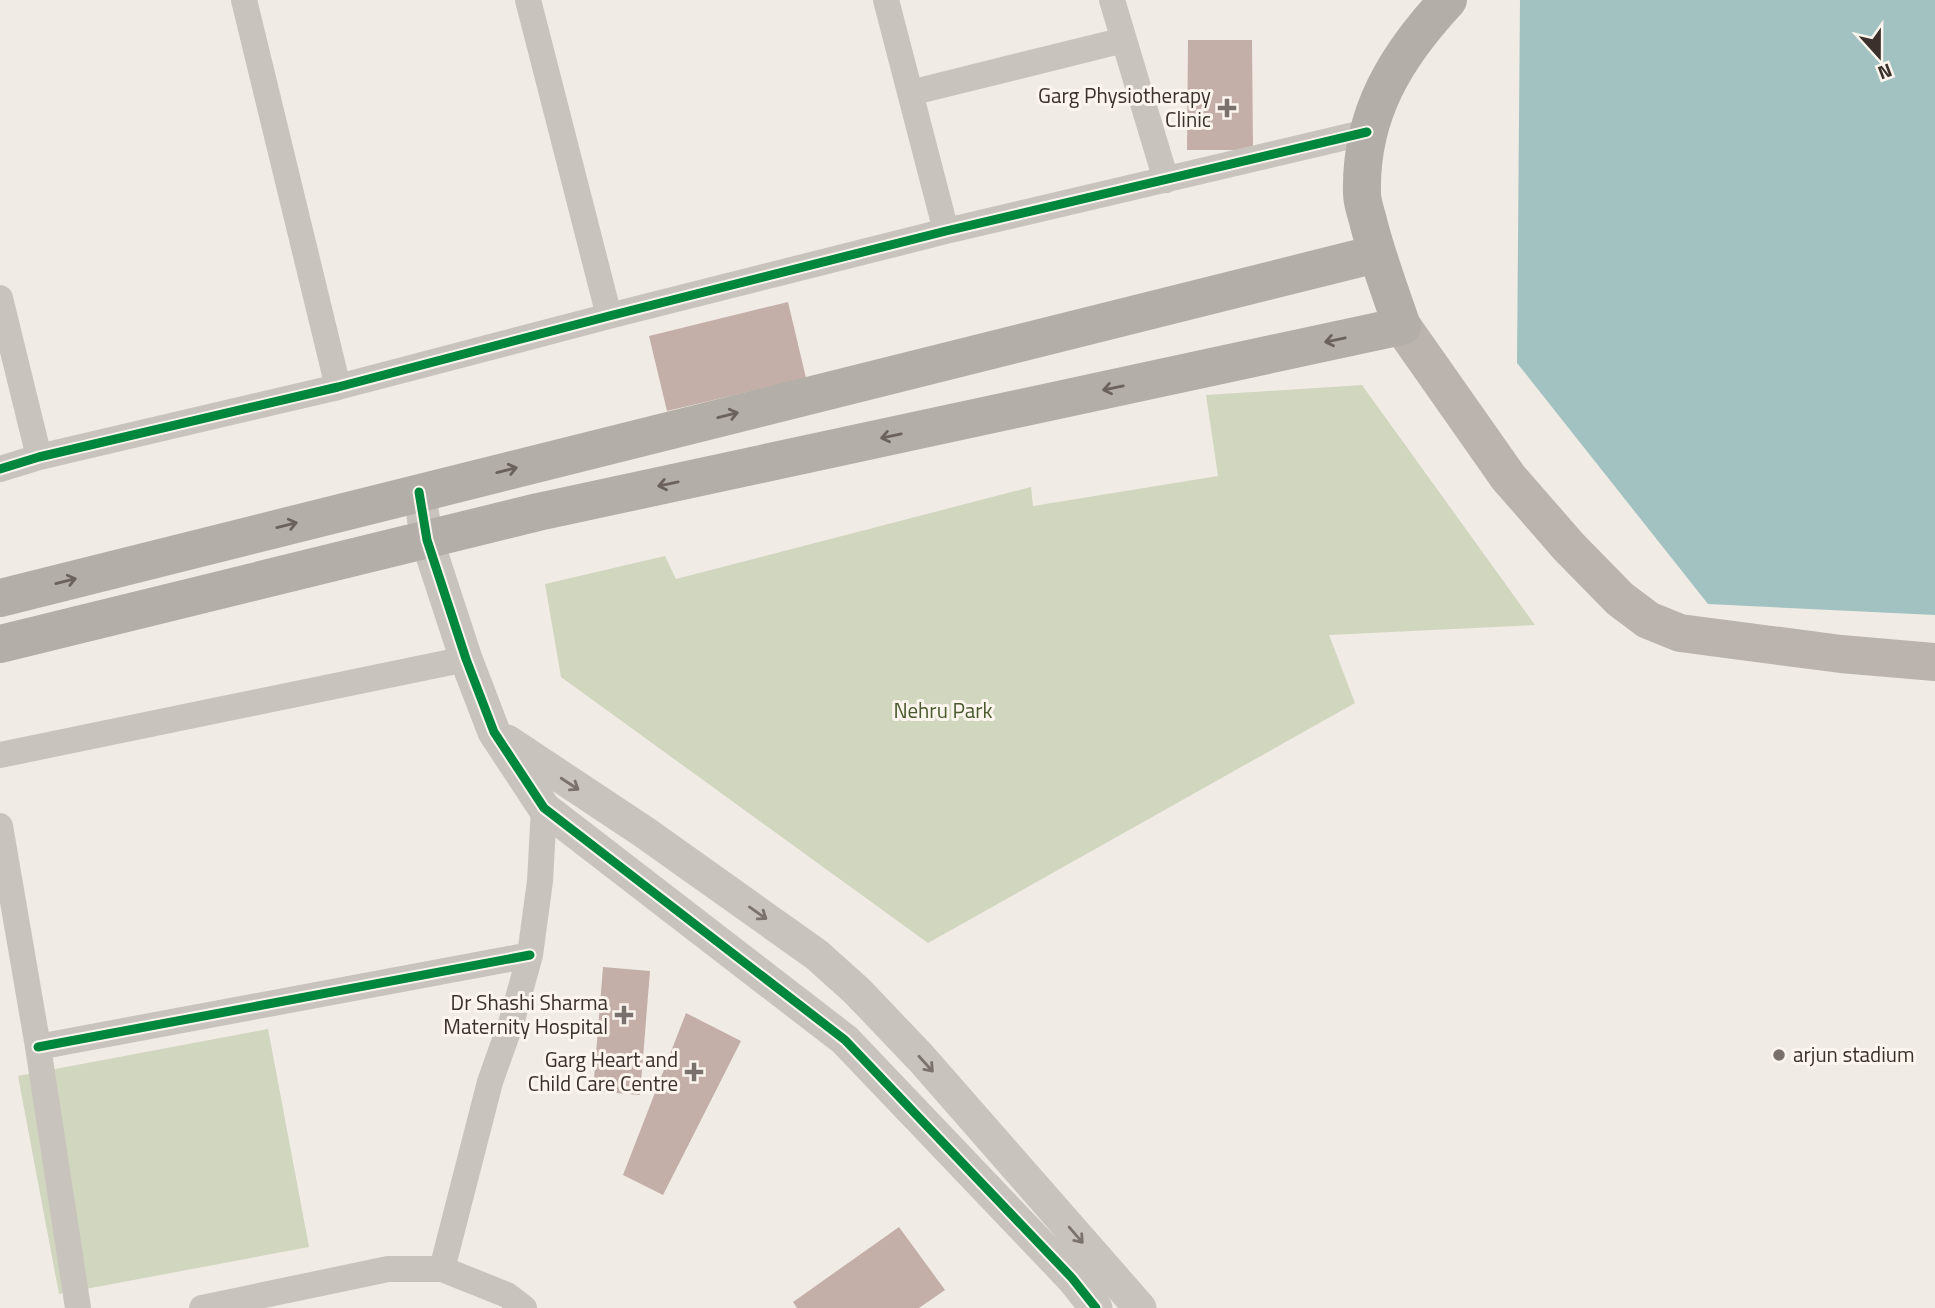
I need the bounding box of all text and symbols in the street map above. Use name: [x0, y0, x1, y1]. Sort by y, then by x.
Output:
north arrow: [1844, 21, 1914, 91]
text: N: [1874, 56, 1897, 88]
place label: Garg Physiotherapy Clinic: [1038, 79, 1211, 135]
marker: Garg Physiotherapy Clinic: [1217, 98, 1237, 118]
one-way arrow: [1324, 334, 1347, 347]
one-way arrow: [1102, 382, 1125, 395]
one-way arrow: [716, 408, 739, 421]
one-way arrow: [880, 430, 903, 443]
one-way arrow: [495, 463, 518, 476]
one-way arrow: [657, 477, 680, 491]
one-way arrow: [275, 518, 298, 531]
one-way arrow: [54, 574, 77, 587]
park label: Nehru Park: [893, 694, 993, 726]
one-way arrow: [560, 777, 580, 791]
one-way arrow: [748, 905, 767, 920]
place label: Dr Shashi Sharma Maternity Hospital: [443, 986, 608, 1042]
marker: Dr Shashi Sharma Maternity Hospital: [614, 1005, 634, 1025]
place label: arjun stadium: [1793, 1038, 1915, 1070]
place label: Garg Heart and Child Care Centre: [528, 1043, 678, 1099]
marker: arjun stadium: [1771, 1047, 1787, 1063]
one-way arrow: [918, 1055, 934, 1073]
marker: Garg Heart and Child Care Centre: [684, 1062, 704, 1082]
one-way arrow: [1068, 1226, 1084, 1244]

